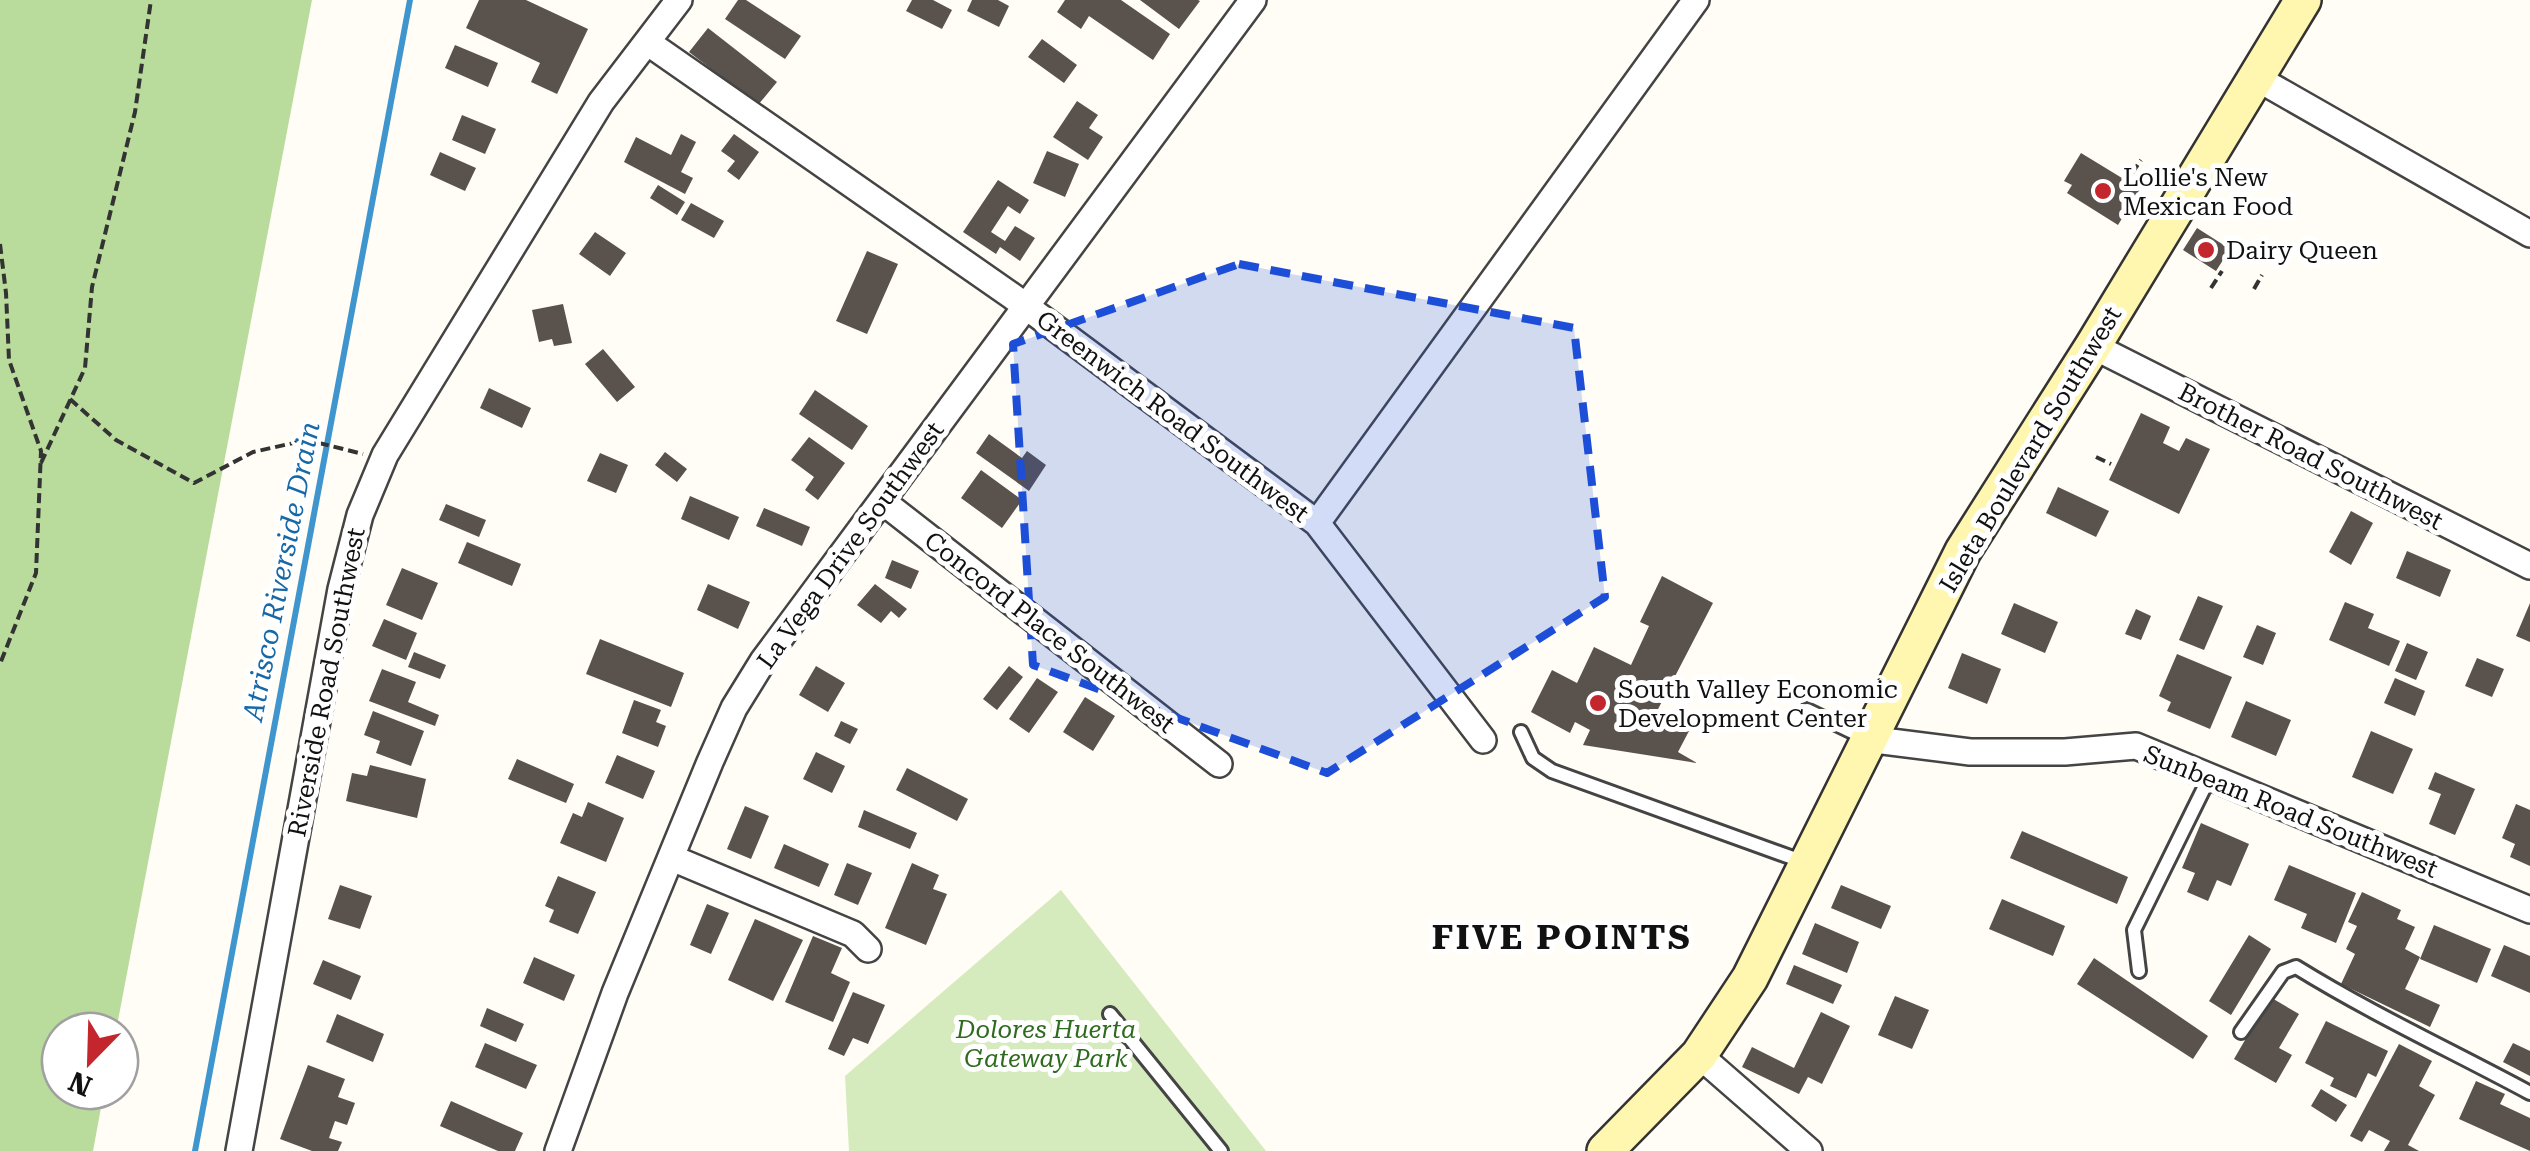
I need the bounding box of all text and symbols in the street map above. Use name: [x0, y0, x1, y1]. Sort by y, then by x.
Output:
place label: Lollie's New Mexican Food: [2123, 163, 2293, 221]
marker: Lollie's New Mexican Food: [2092, 180, 2114, 202]
place label: Dairy Queen: [2226, 236, 2378, 265]
marker: Dairy Queen: [2195, 239, 2217, 261]
street label: Isleta Boulevard Southwest: [1934, 301, 2127, 597]
street label: Greenwich Road Southwest: [1031, 305, 1314, 528]
street label: Brother Road Southwest: [2174, 377, 2448, 536]
street label: La Vega Drive Southwest: [751, 416, 950, 674]
water label: Atrisco Riverside Drain: [236, 419, 327, 725]
street label: Riverside Road Southwest: [282, 525, 371, 839]
street label: Concord Place Southwest: [919, 526, 1181, 739]
place label: South Valley Economic Development Center: [1618, 675, 1898, 733]
marker: South Valley Economic Development Center: [1587, 692, 1609, 714]
street label: Sunbeam Road Southwest: [2140, 739, 2442, 884]
district label: FIVE POINTS: [1432, 917, 1692, 958]
north arrow: [40, 1011, 140, 1111]
park label: Dolores Huerta Gateway Park: [955, 1015, 1136, 1073]
text: N: [64, 1064, 97, 1103]

